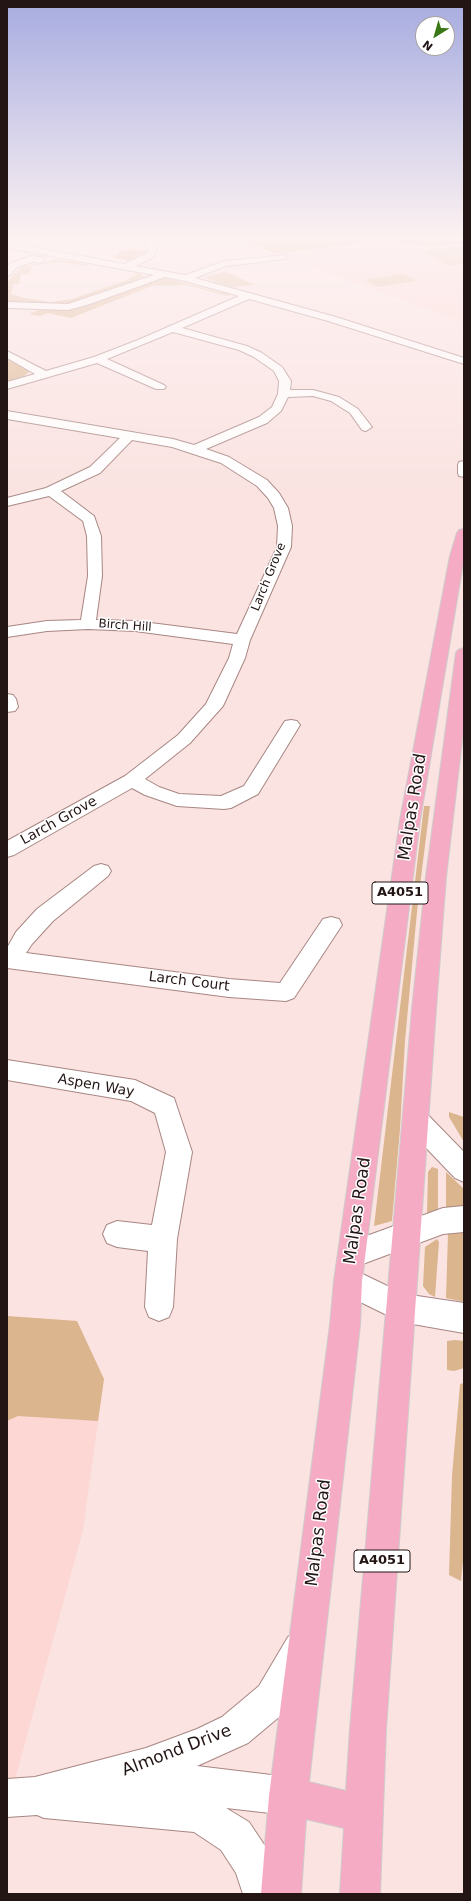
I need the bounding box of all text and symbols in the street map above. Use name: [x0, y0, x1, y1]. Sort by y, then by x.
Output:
north arrow: [415, 16, 455, 56]
text: N: [420, 37, 436, 53]
street label: Larch Grove: [249, 541, 289, 613]
street label: Birch Hill: [98, 617, 152, 635]
street label: Malpas Road: [394, 752, 432, 862]
street label: Larch Grove: [18, 793, 100, 849]
road number: A4051: [372, 882, 428, 904]
street label: Larch Court: [148, 969, 230, 995]
street label: Aspen Way: [56, 1071, 136, 1101]
street label: Malpas Road: [340, 1156, 376, 1266]
street label: Malpas Road: [302, 1478, 336, 1588]
road number: A4051: [354, 1550, 410, 1572]
street label: Almond Drive: [119, 1721, 235, 1781]

